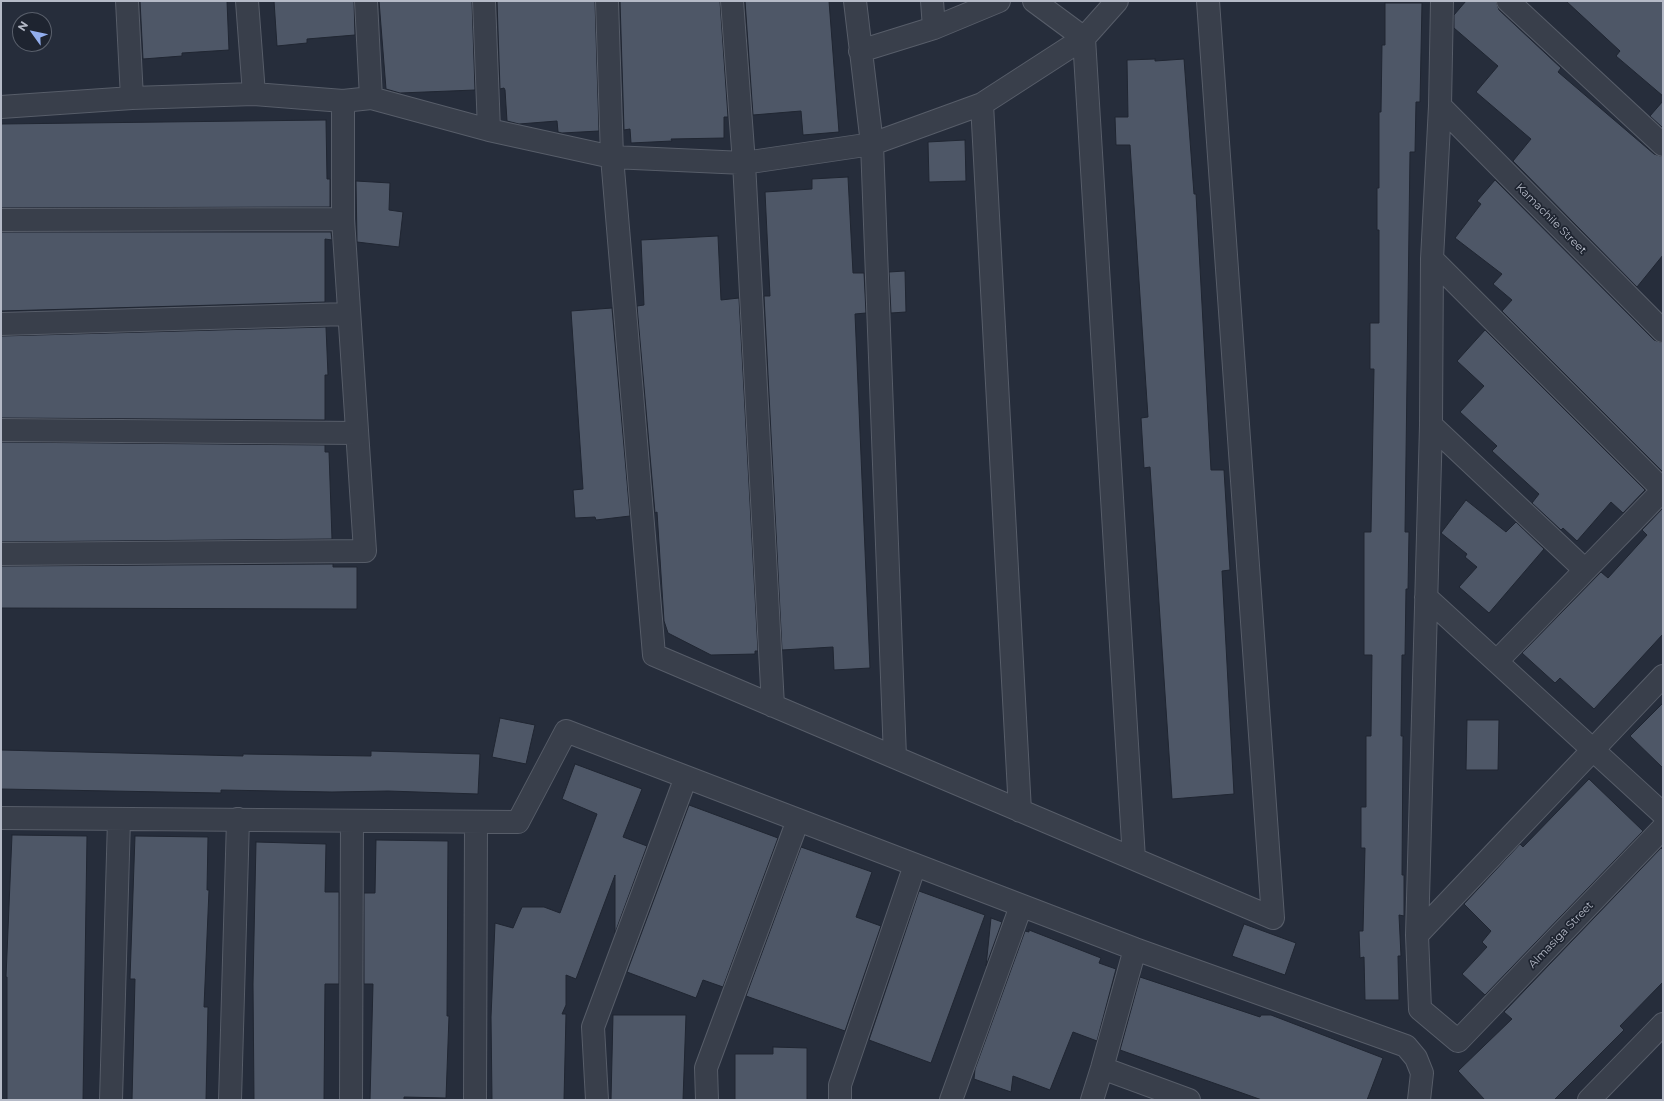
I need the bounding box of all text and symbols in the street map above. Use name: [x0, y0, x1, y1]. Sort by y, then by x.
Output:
north arrow: [12, 12, 52, 52]
text: N: [14, 18, 31, 34]
street label: Kamachile Street: [1513, 181, 1589, 257]
street label: Almasiga Street: [1526, 899, 1596, 971]

